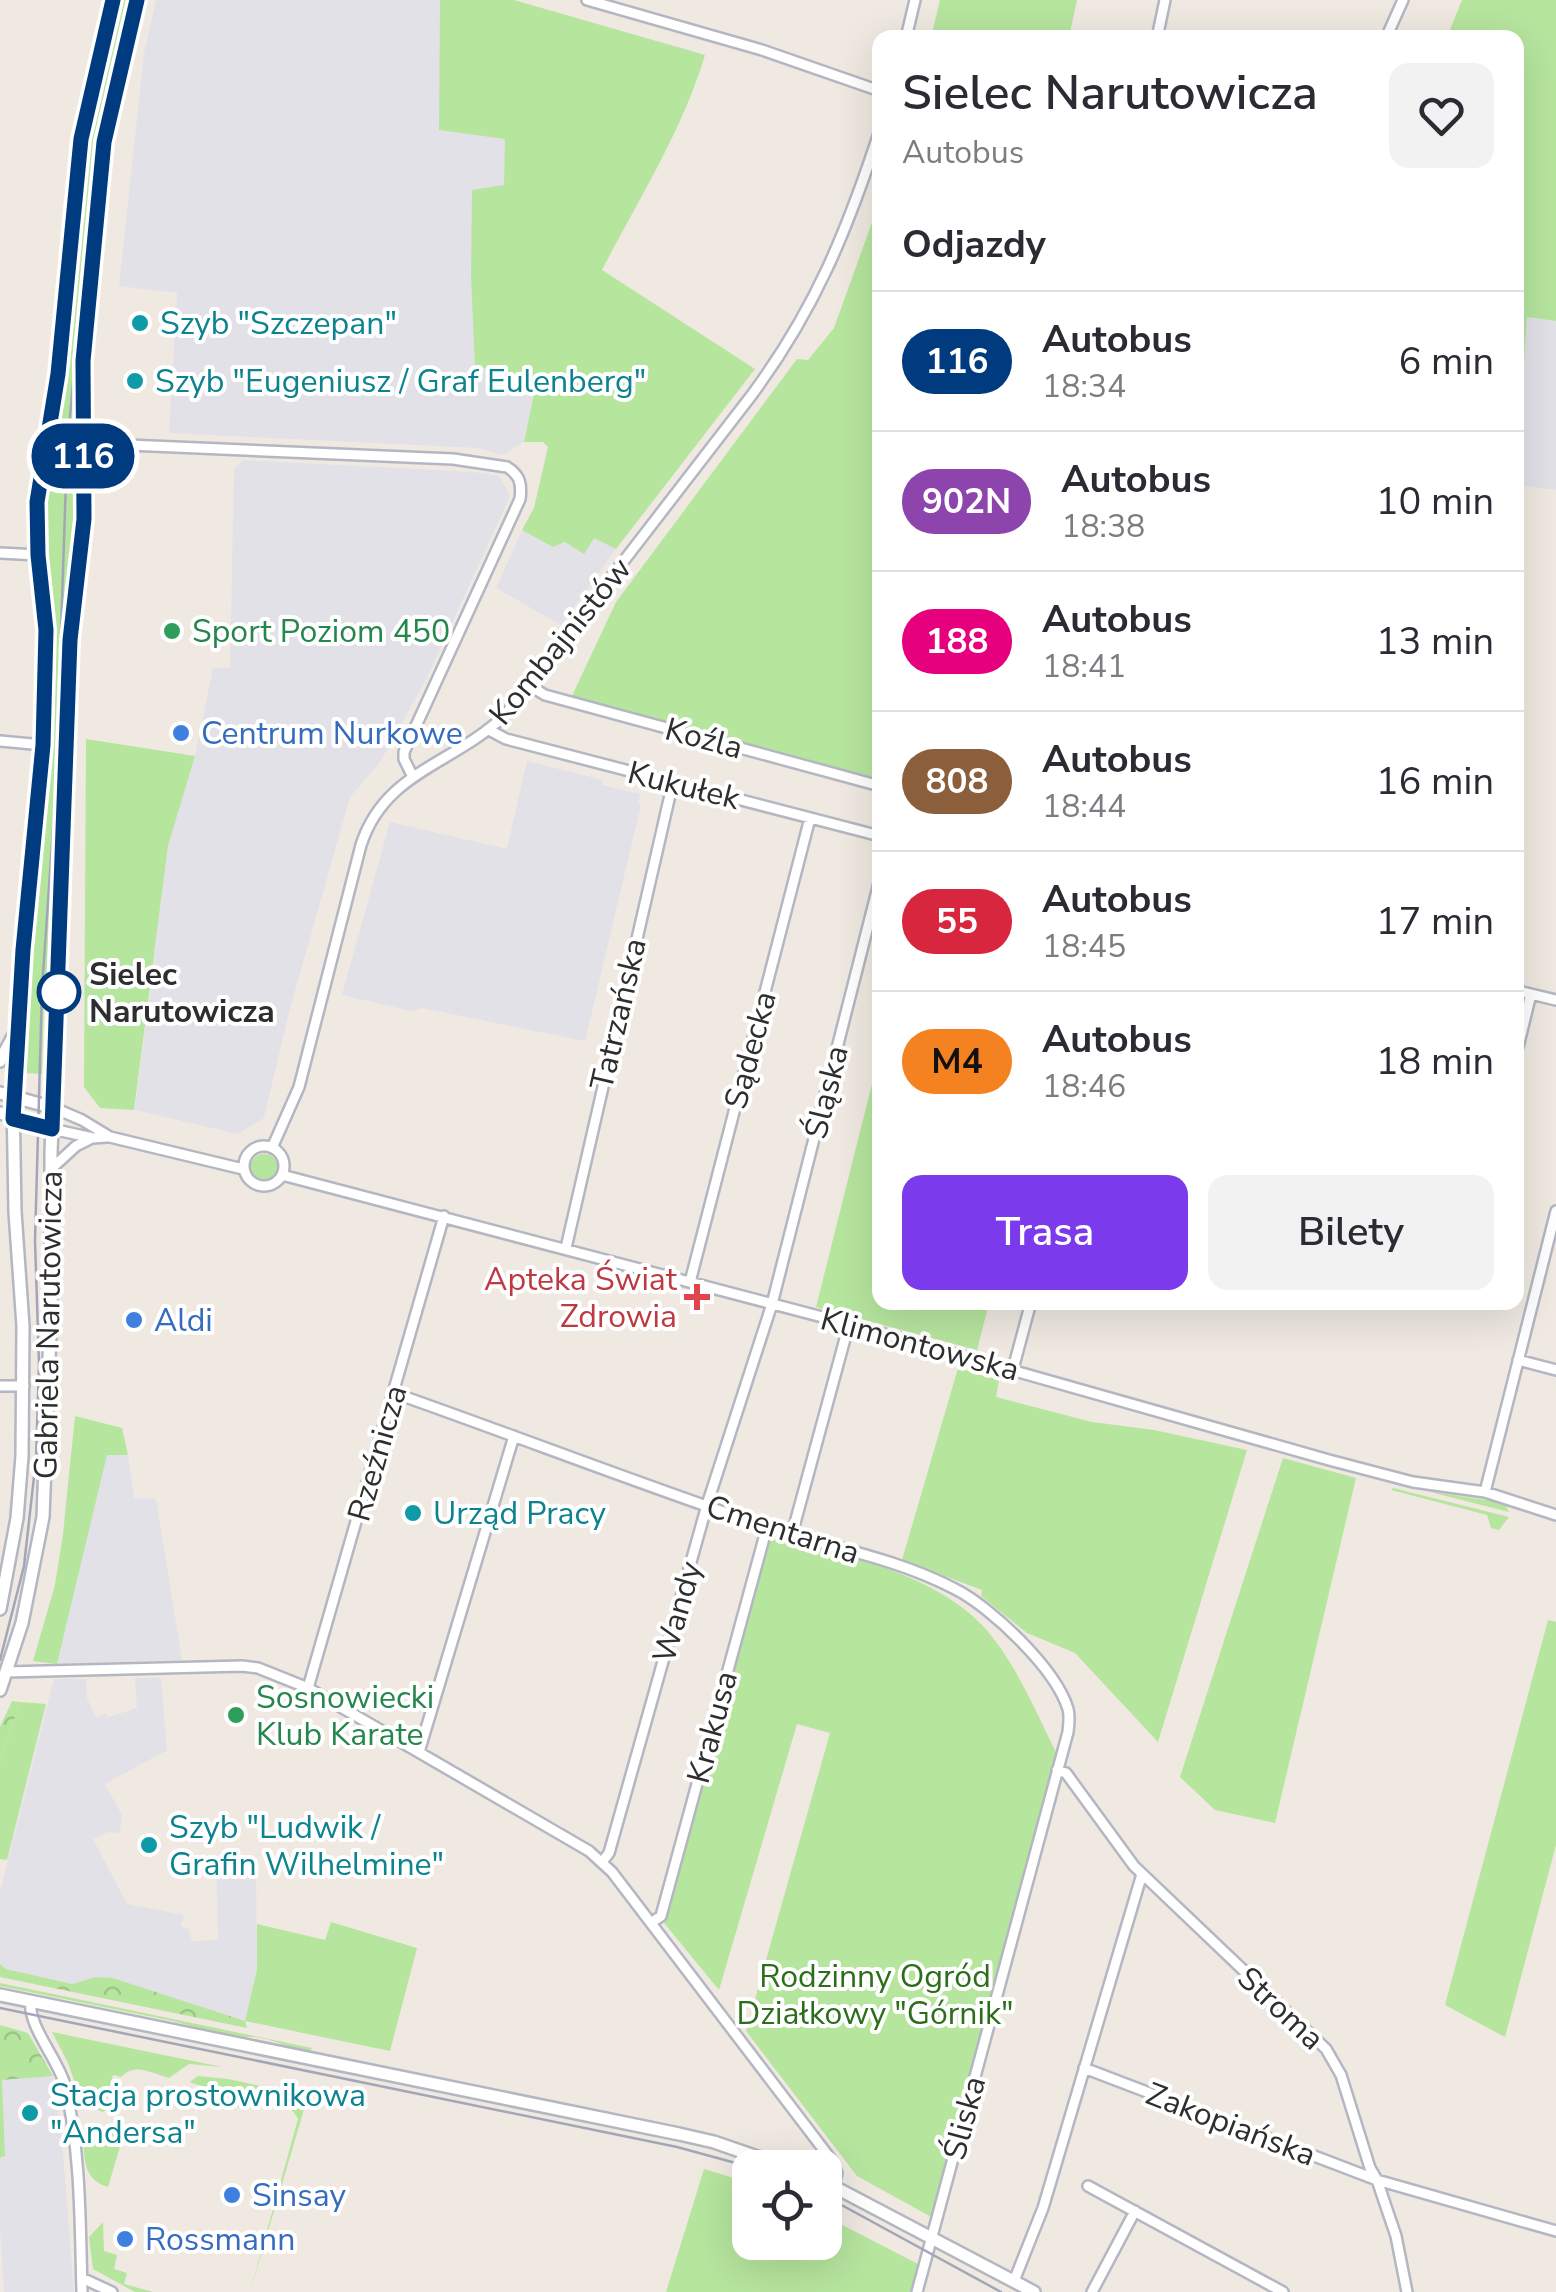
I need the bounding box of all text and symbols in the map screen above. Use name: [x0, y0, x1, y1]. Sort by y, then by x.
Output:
text: Sielec Narutowicza: [902, 60, 1318, 126]
button: heart: [1389, 63, 1494, 168]
text: Autobus: [902, 131, 1024, 174]
text: Odjazdy: [902, 219, 1046, 270]
place label: Szyb "Szczepan": [160, 302, 397, 345]
marker: Szyb "Szczepan": [129, 312, 151, 334]
text: Autobus: [1042, 314, 1192, 365]
text: 6 min: [1399, 336, 1494, 387]
text: 116: [925, 338, 989, 385]
place label: Szyb "Eugeniusz / Graf Eulenberg": [155, 360, 646, 403]
text: 18:34: [1042, 365, 1126, 408]
marker: Szyb "Eugeniusz / Graf Eulenberg": [124, 370, 146, 392]
line badge: 116: [26, 424, 140, 488]
text: 116: [51, 433, 115, 480]
text: Autobus: [1061, 454, 1211, 505]
text: 10 min: [1376, 476, 1494, 527]
text: 902N: [922, 478, 1011, 525]
text: 18:38: [1061, 505, 1145, 548]
street label: Kombajnistów: [479, 548, 641, 734]
text: Autobus: [1042, 594, 1192, 645]
place label: Sport Poziom 450: [192, 610, 450, 653]
text: 13 min: [1376, 616, 1494, 667]
text: 188: [925, 618, 989, 665]
marker: Sport Poziom 450: [161, 620, 183, 642]
text: 18:41: [1042, 645, 1126, 688]
street label: Koźla: [660, 708, 747, 769]
place label: Centrum Nurkowe: [201, 712, 463, 755]
marker: Centrum Nurkowe: [170, 722, 192, 744]
text: Autobus: [1042, 734, 1192, 785]
street label: Kukułek: [623, 751, 745, 820]
text: 16 min: [1376, 756, 1494, 807]
text: 808: [925, 758, 989, 805]
text: 18:44: [1042, 785, 1126, 828]
text: Autobus: [1042, 874, 1192, 925]
text: 17 min: [1376, 896, 1494, 947]
text: 55: [936, 898, 978, 945]
text: 18:45: [1042, 925, 1126, 968]
street label: Tatrzańska: [580, 934, 657, 1094]
place label: Sielec Narutowicza: [89, 953, 275, 1033]
marker: Sielec Narutowicza: [38, 971, 80, 1013]
street label: Sądecka: [714, 987, 787, 1114]
text: Autobus: [1042, 1014, 1192, 1065]
text: 18 min: [1376, 1036, 1494, 1087]
text: M4: [931, 1038, 983, 1085]
street label: Śląska: [794, 1041, 859, 1143]
text: 18:46: [1042, 1065, 1126, 1108]
street label: Gabriela Narutowicza: [24, 1170, 73, 1480]
button: Trasa: [902, 1175, 1188, 1290]
button: Bilety: [1208, 1175, 1494, 1290]
place label: Apteka Świat Zdrowia: [484, 1258, 678, 1338]
marker: Apteka Świat Zdrowia: [686, 1286, 708, 1308]
street label: Klimontowska: [816, 1297, 1024, 1392]
place label: Aldi: [154, 1299, 213, 1342]
marker: Aldi: [123, 1309, 145, 1331]
street label: Rzeźnicza: [338, 1380, 417, 1526]
street label: Cmentarna: [701, 1484, 865, 1574]
place label: Urząd Pracy: [433, 1492, 606, 1535]
marker: Urząd Pracy: [402, 1502, 424, 1524]
street label: Wandy: [643, 1556, 713, 1668]
street label: Krakusa: [677, 1666, 748, 1788]
place label: Sosnowiecki Klub Karate: [256, 1676, 434, 1756]
marker: Sosnowiecki Klub Karate: [225, 1704, 247, 1726]
place label: Szyb "Ludwik / Grafin Wilhelmine": [169, 1806, 444, 1886]
marker: Szyb "Ludwik / Grafin Wilhelmine": [138, 1834, 160, 1856]
park label: Rodzinny Ogród Działkowy "Górnik": [737, 1955, 1013, 2035]
street label: Stroma: [1228, 1957, 1333, 2060]
street label: Śliska: [933, 2072, 996, 2165]
street label: Zakopiańska: [1140, 2072, 1322, 2176]
place label: Stacja prostownikowa "Andersa": [50, 2074, 366, 2154]
marker: Stacja prostownikowa "Andersa": [19, 2102, 41, 2124]
map controls: [732, 2150, 842, 2260]
button: locate: [732, 2150, 842, 2260]
place label: Sinsay: [252, 2174, 346, 2217]
marker: Sinsay: [221, 2184, 243, 2206]
place label: Rossmann: [145, 2218, 295, 2261]
marker: Rossmann: [114, 2228, 136, 2250]

